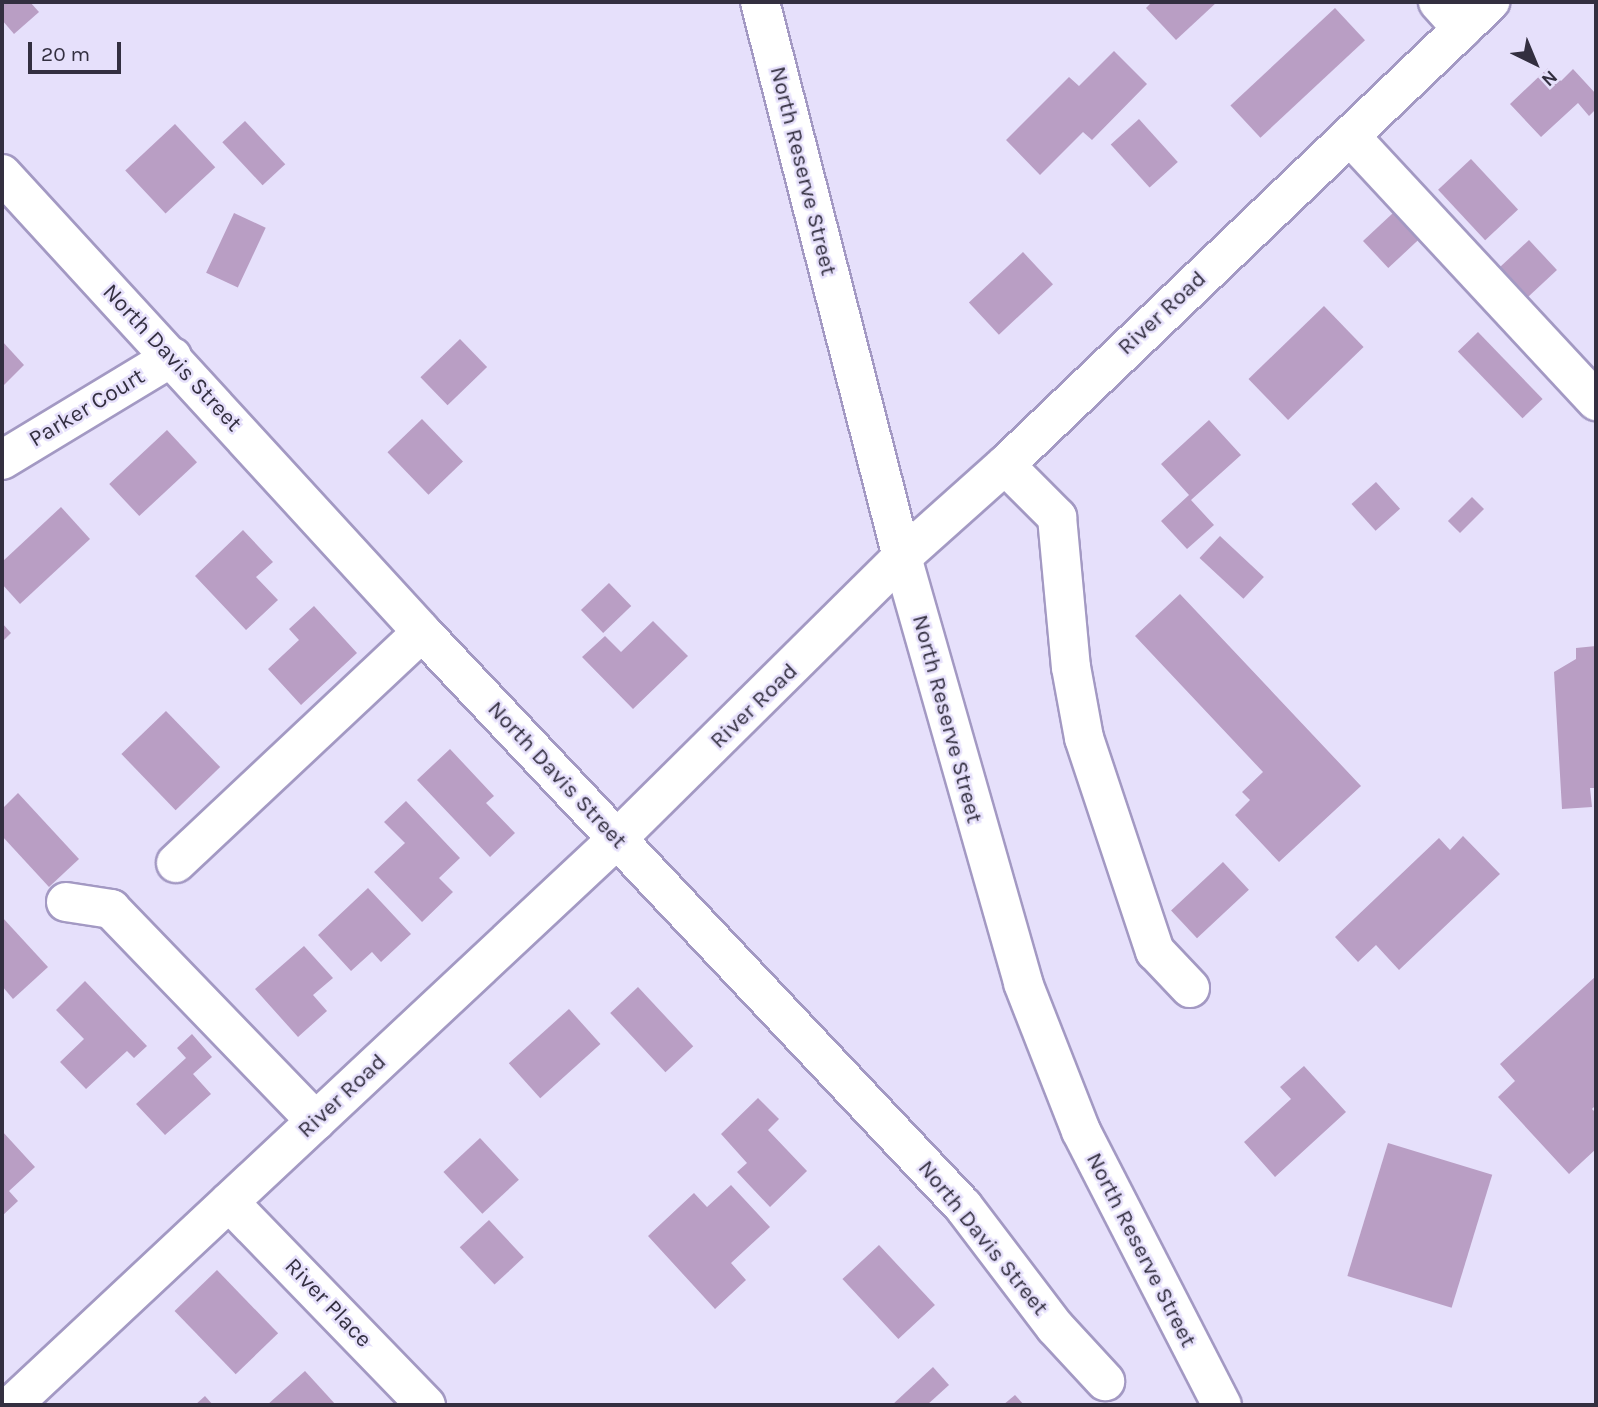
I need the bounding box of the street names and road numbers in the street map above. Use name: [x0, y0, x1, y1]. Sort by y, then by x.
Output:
street label: North Reserve Street: [764, 64, 842, 278]
street label: River Road: [1112, 265, 1212, 361]
street label: North Davis Street: [97, 279, 247, 437]
street label: Parker Court: [24, 363, 150, 453]
street label: North Reserve Street: [906, 612, 988, 826]
street label: River Road: [704, 658, 804, 754]
street label: North Davis Street: [482, 696, 632, 854]
street label: River Road: [292, 1048, 392, 1144]
street label: North Reserve Street: [1080, 1148, 1202, 1352]
street label: North Davis Street: [912, 1155, 1054, 1321]
street label: River Place: [279, 1253, 377, 1353]

